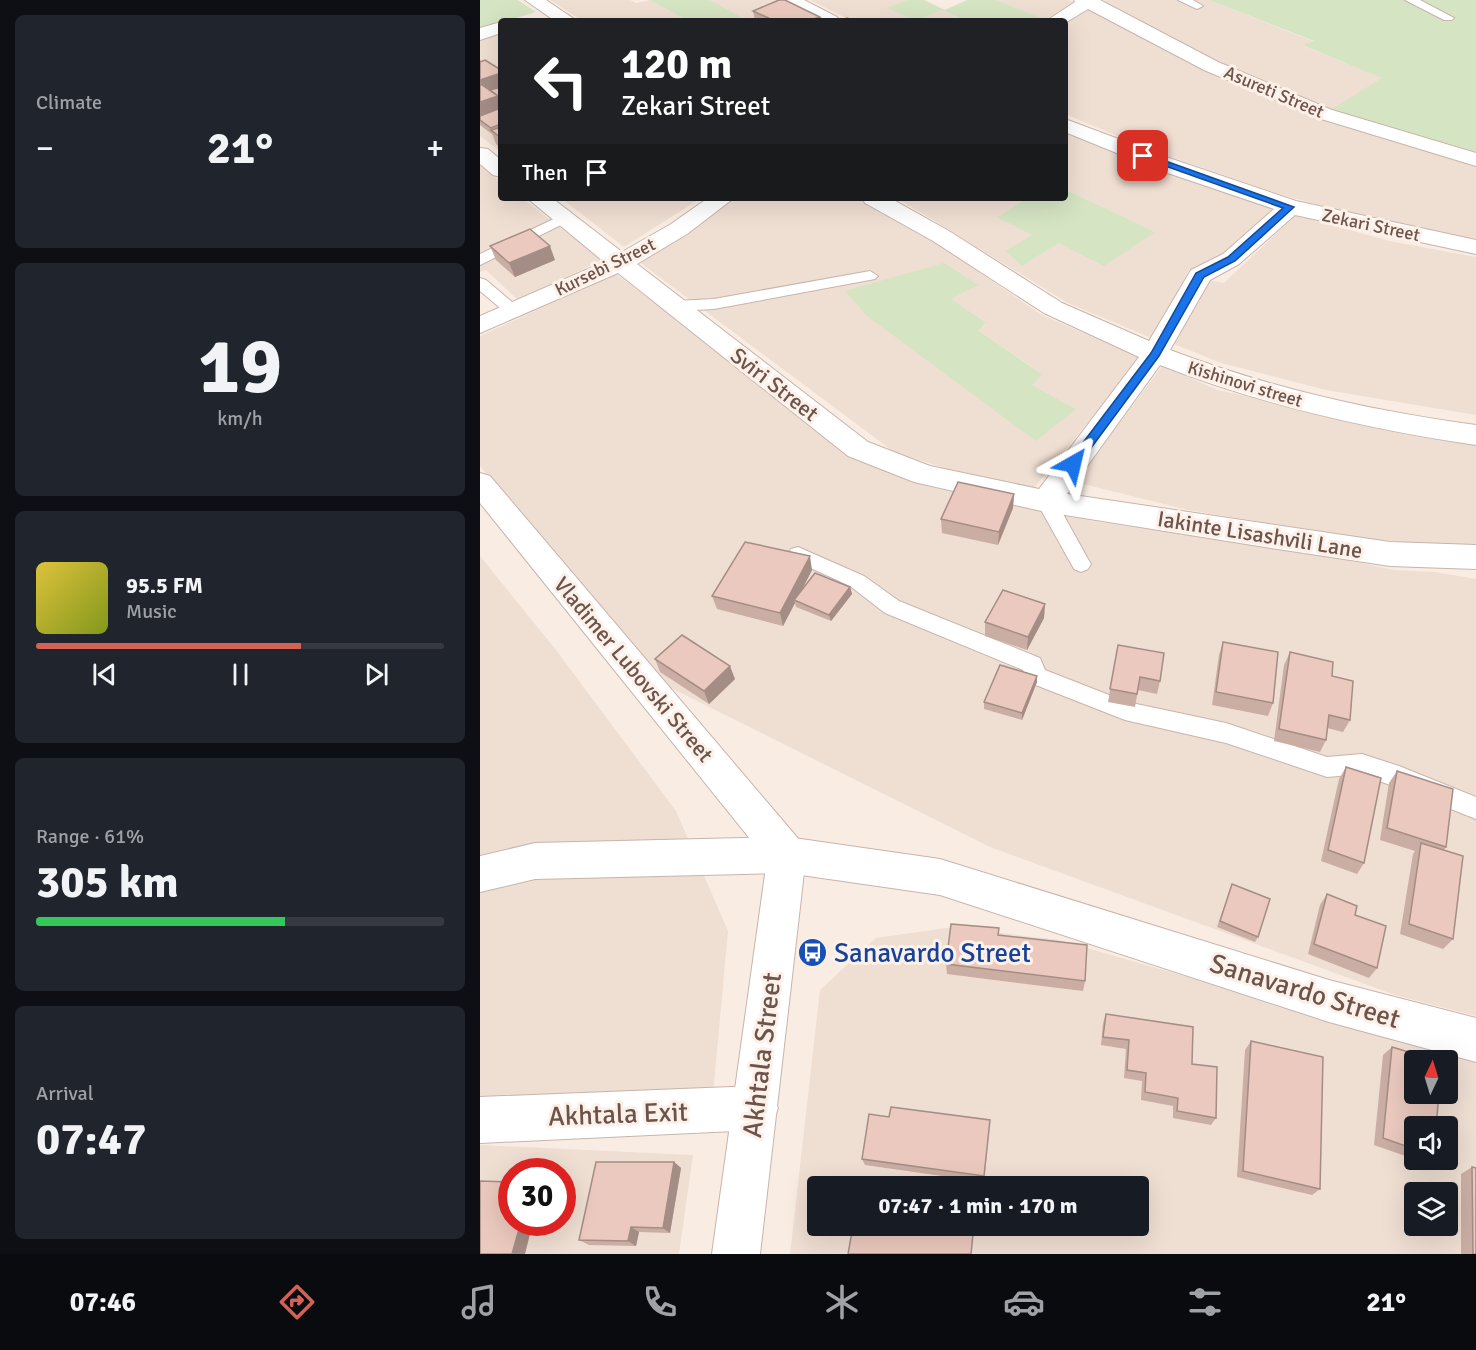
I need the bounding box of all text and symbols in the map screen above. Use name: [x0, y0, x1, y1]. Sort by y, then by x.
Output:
text: 120 m: [621, 39, 732, 90]
icon: left: [522, 42, 600, 120]
street label: Asureti Street: [1221, 61, 1327, 123]
text: Climate: [36, 90, 102, 115]
text: Zekari Street: [621, 90, 770, 123]
text: 21°: [207, 121, 273, 176]
text: −: [36, 128, 54, 169]
text: +: [426, 128, 444, 169]
pin: [1117, 130, 1168, 181]
icon: arrive: [1126, 139, 1159, 172]
icon: arrive: [580, 156, 613, 189]
text: Then: [522, 159, 568, 186]
street label: Zekari Street: [1320, 204, 1422, 246]
street label: Kursebi Street: [551, 233, 659, 301]
text: 19: [198, 319, 282, 415]
street label: Sviri Street: [725, 342, 824, 427]
street label: Kishinovi street: [1185, 356, 1305, 412]
text: km/h: [217, 406, 263, 431]
position arrow: [1041, 432, 1105, 496]
street label: Iakinte Lisashvili Lane: [1155, 505, 1364, 564]
street label: Vladimer Lubovski Street: [548, 571, 719, 768]
text: 95.5 FM: [126, 572, 203, 599]
text: Music: [126, 599, 177, 624]
icon: previous: [88, 658, 121, 691]
icon: pause: [224, 658, 257, 691]
icon: next: [360, 658, 393, 691]
text: Range · 61%: [36, 824, 144, 849]
text: 305 km: [36, 855, 179, 910]
bus stop icon: Sanavardo Street: [797, 937, 829, 969]
place label: Sanavardo Street: [834, 937, 1031, 970]
street label: Sanavardo Street: [1206, 947, 1404, 1036]
street label: Akhtala Street: [736, 971, 789, 1139]
north arrow: [1404, 1050, 1458, 1104]
map controls: [1404, 1050, 1458, 1236]
text: Arrival: [36, 1081, 94, 1106]
street label: Akhtala Exit: [548, 1096, 689, 1133]
text: 07:47: [36, 1112, 146, 1167]
button: sound: [1404, 1116, 1458, 1170]
speed limit sign: 30: [498, 1158, 576, 1236]
button: layers: [1404, 1182, 1458, 1236]
text: 07:47 · 1 min · 170 m: [878, 1192, 1078, 1219]
icon: directions: [276, 1281, 318, 1323]
icon: music: [458, 1281, 500, 1323]
icon: phone: [639, 1281, 681, 1323]
icon: climate: [821, 1281, 863, 1323]
icon: car: [1003, 1281, 1045, 1323]
icon: filters: [1184, 1281, 1226, 1323]
text: 07:46: [70, 1286, 136, 1319]
text: 21°: [1366, 1286, 1406, 1319]

